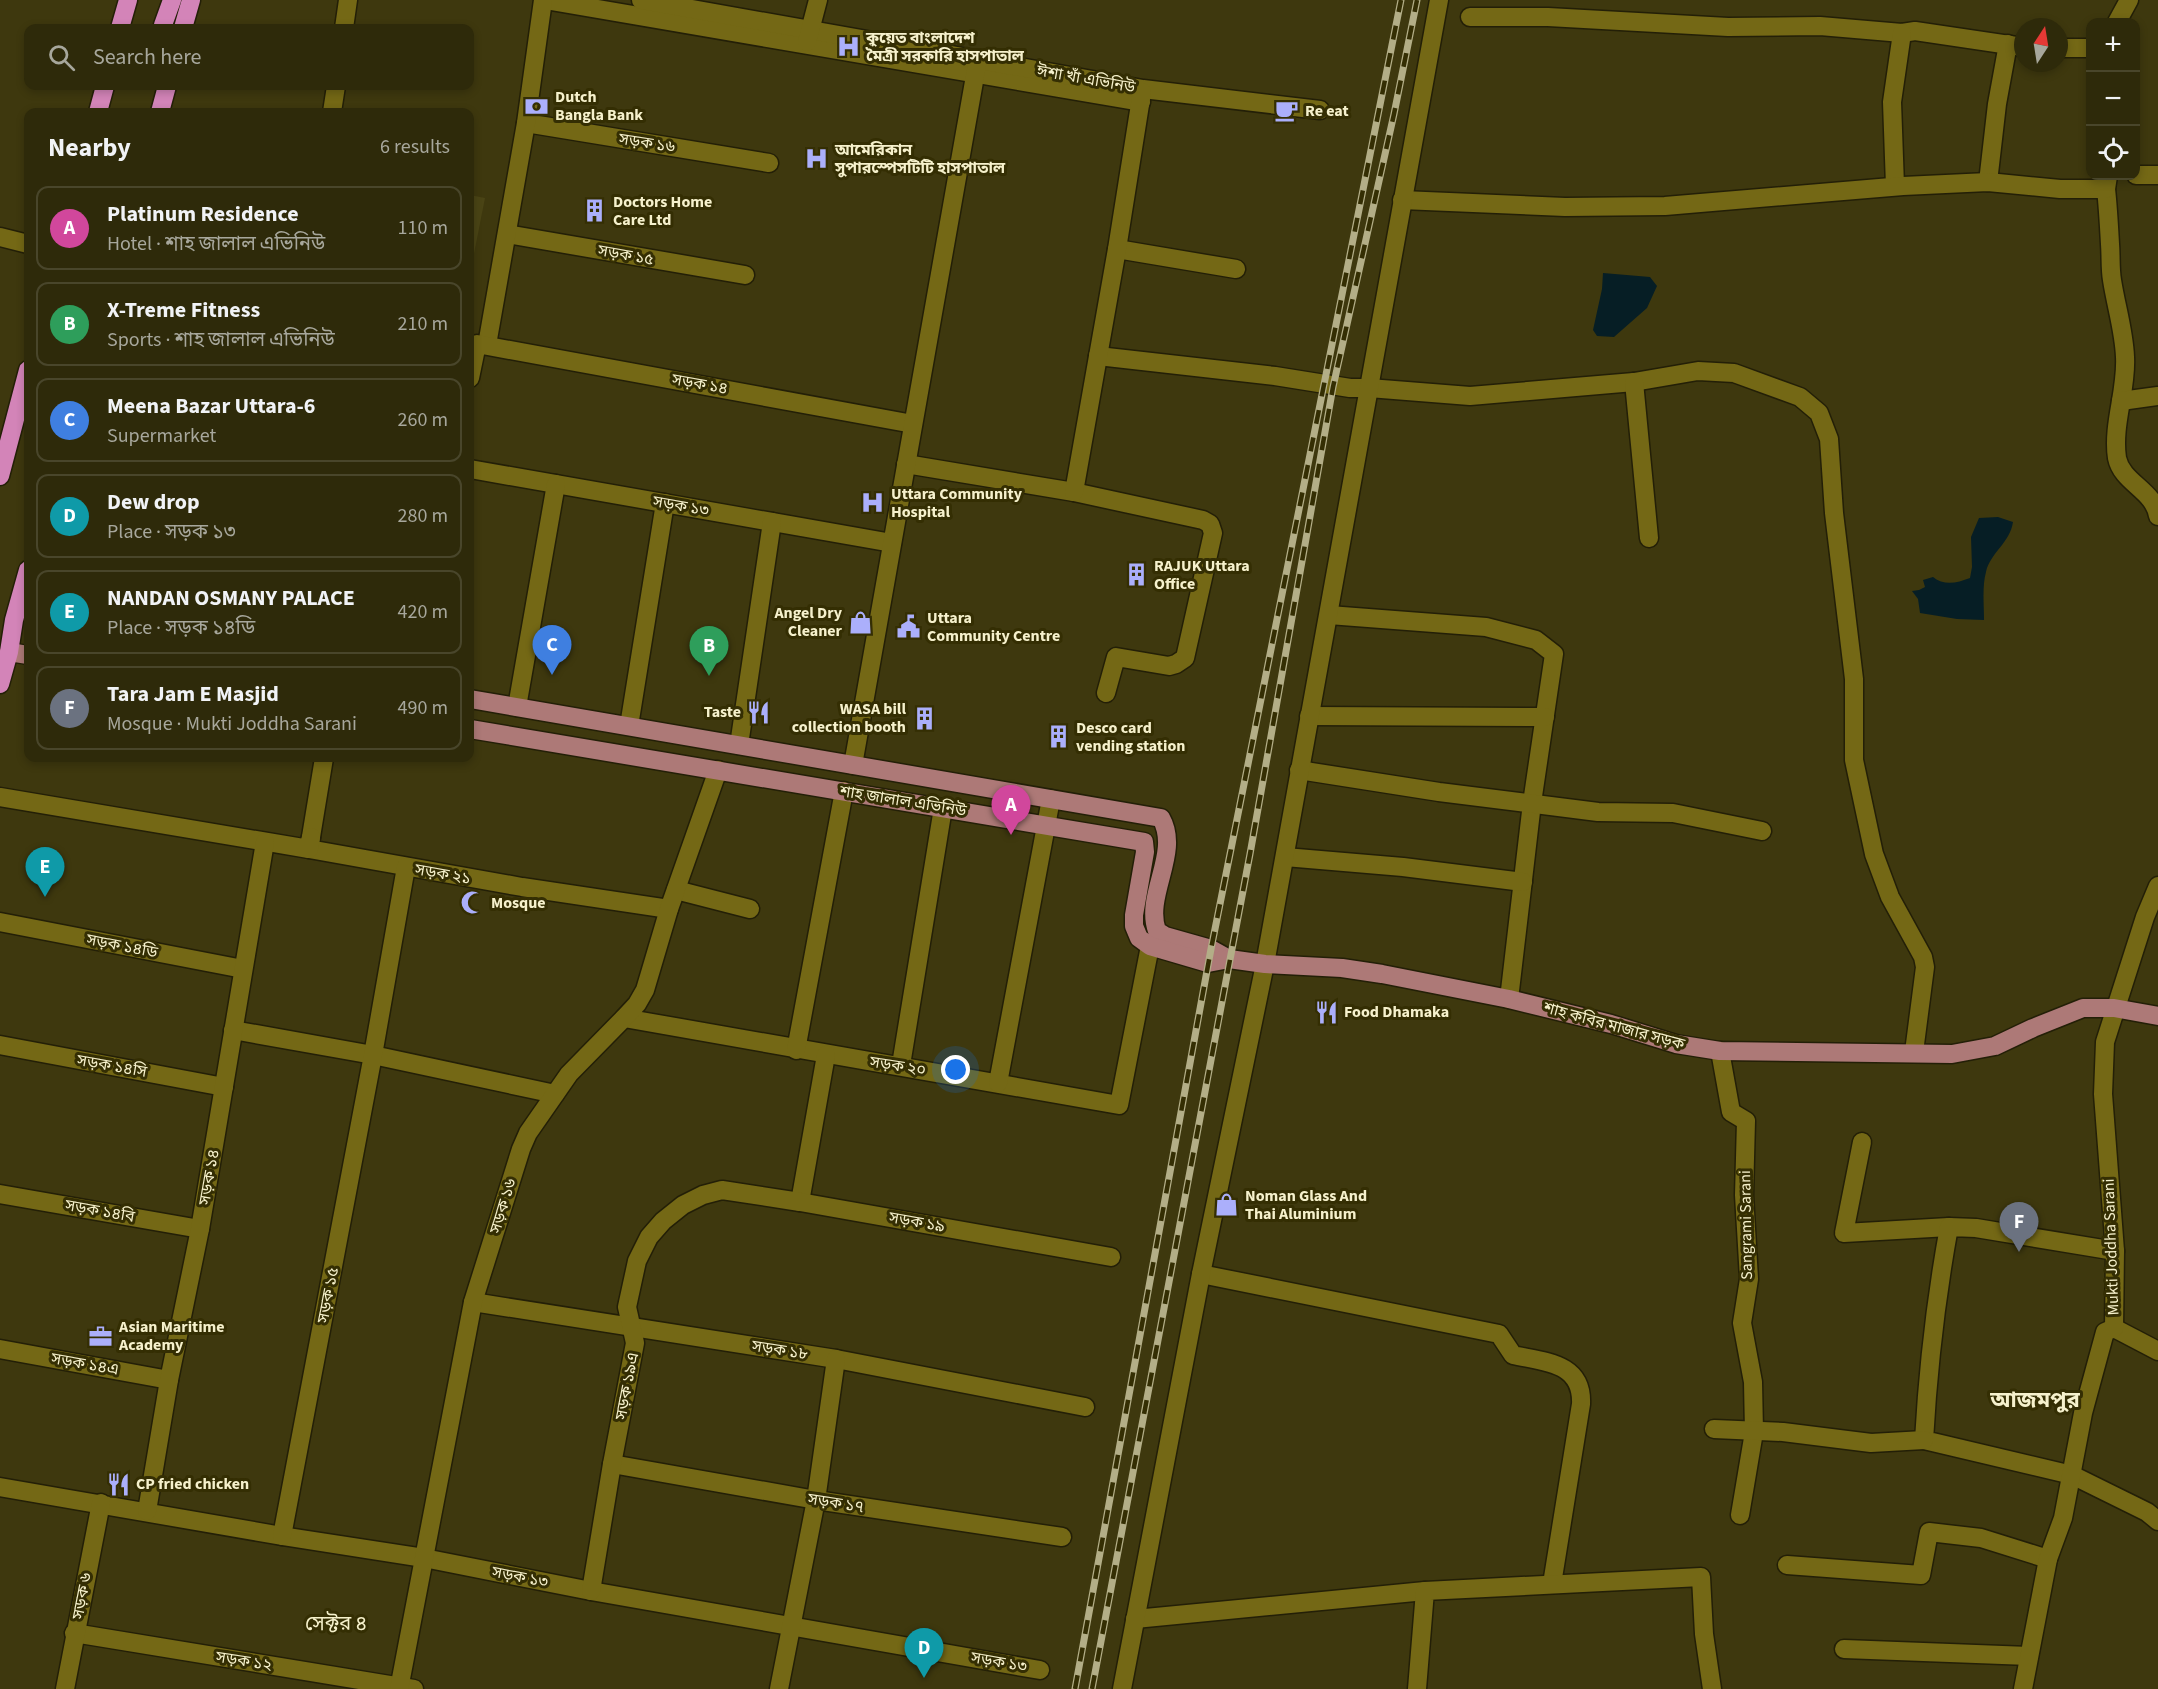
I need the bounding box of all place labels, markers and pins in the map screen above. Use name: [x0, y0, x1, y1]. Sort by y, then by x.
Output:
place label: কুয়েত বাংলাদেশ মৈত্রী সরকারি হাসপাতাল: [865, 27, 1025, 67]
hospital icon: কুয়েত বাংলাদেশ মৈত্রী সরকারি হাসপাতাল: [835, 34, 861, 60]
place label: Dutch Bangla Bank: [555, 86, 643, 126]
bank icon: Dutch Bangla Bank: [524, 93, 550, 119]
cafe icon: Re eat: [1274, 98, 1300, 124]
place label: Re eat: [1305, 100, 1349, 122]
place label: আমেরিকান সুপারস্পেসটিটি হাসপাতাল: [834, 139, 1006, 179]
hospital icon: আমেরিকান সুপারস্পেসটিটি হাসপাতাল: [804, 146, 830, 172]
place label: Doctors Home Care Ltd: [613, 191, 712, 231]
building icon: Doctors Home Care Ltd: [582, 198, 608, 224]
place label: Uttara Community Hospital: [891, 483, 1023, 523]
hospital icon: Uttara Community Hospital: [860, 490, 886, 516]
place label: RAJUK Uttara Office: [1154, 555, 1250, 595]
building icon: RAJUK Uttara Office: [1123, 562, 1149, 588]
place label: Angel Dry Cleaner: [773, 602, 843, 642]
place label: Uttara Community Centre: [927, 607, 1060, 647]
shop icon: Angel Dry Cleaner: [847, 609, 873, 635]
public building icon: Uttara Community Centre: [896, 614, 922, 640]
pin: C: [532, 626, 572, 675]
pin: B: [690, 626, 728, 676]
place label: WASA bill collection booth: [792, 698, 906, 738]
restaurant icon: Taste: [746, 699, 772, 725]
place label: Taste: [704, 701, 741, 723]
building icon: WASA bill collection booth: [911, 705, 937, 731]
place label: Desco card vending station: [1076, 717, 1185, 757]
building icon: Desco card vending station: [1045, 724, 1071, 750]
pin: A: [992, 786, 1030, 835]
pin: E: [26, 848, 64, 897]
mosque icon: Mosque: [460, 890, 486, 916]
place label: Mosque: [491, 892, 546, 914]
restaurant icon: Food Dhamaka: [1313, 999, 1339, 1025]
place label: Food Dhamaka: [1344, 1001, 1449, 1023]
place label: Noman Glass And Thai Aluminium: [1245, 1185, 1367, 1225]
shop icon: Noman Glass And Thai Aluminium: [1214, 1192, 1240, 1218]
pin: F: [2000, 1202, 2038, 1252]
place label: Asian Maritime Academy: [118, 1316, 225, 1356]
office icon: Asian Maritime Academy: [88, 1323, 114, 1349]
restaurant icon: CP fried chicken: [105, 1471, 131, 1497]
place label: CP fried chicken: [136, 1473, 249, 1495]
pin: D: [904, 1628, 944, 1678]

